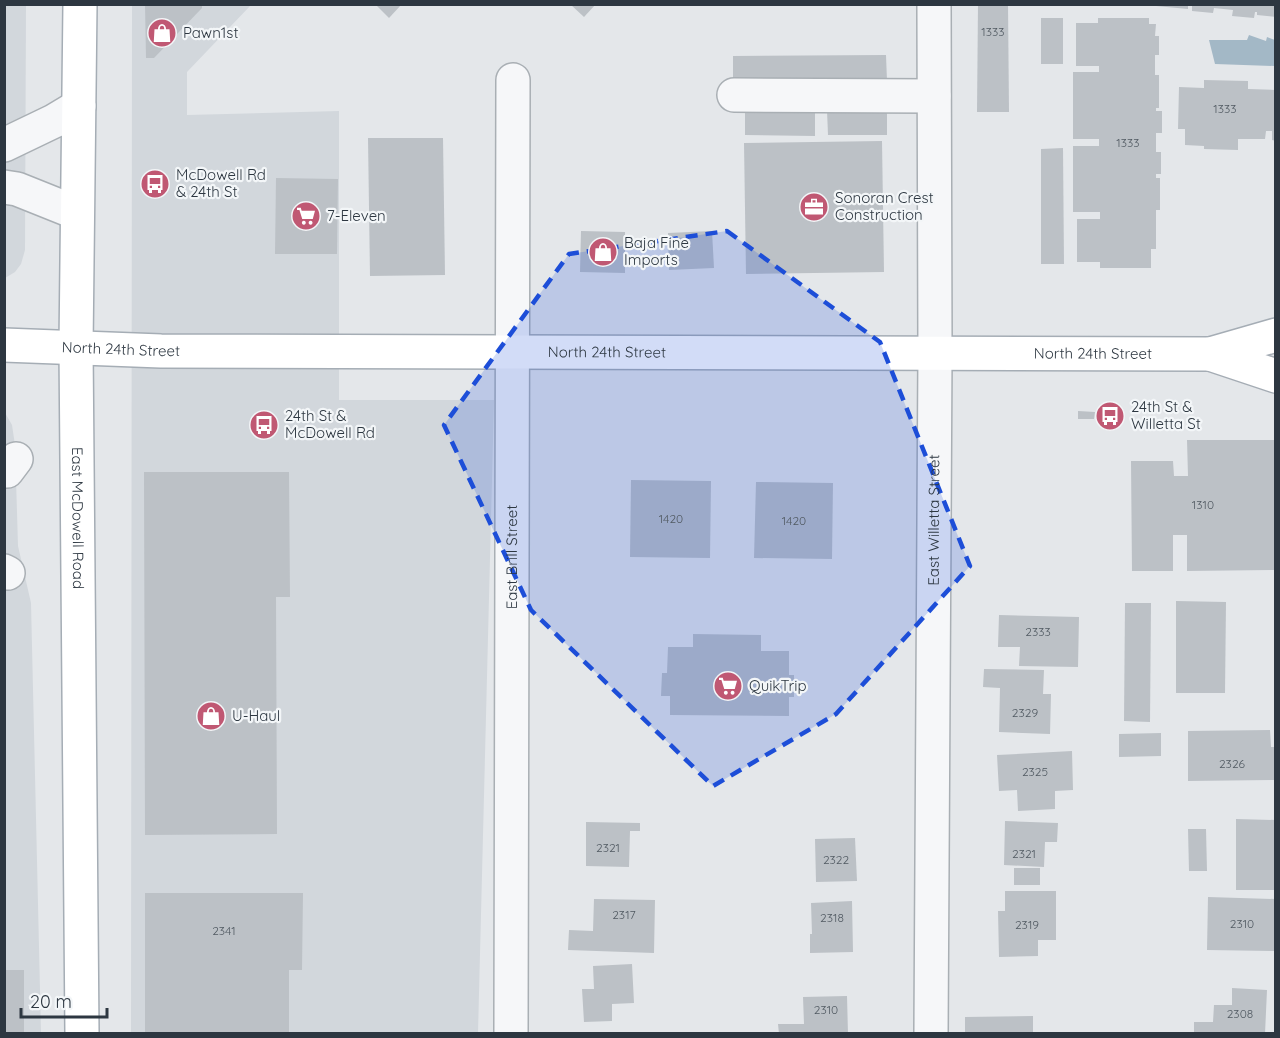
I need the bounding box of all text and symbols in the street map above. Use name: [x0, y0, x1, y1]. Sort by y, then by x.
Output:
shop icon: Pawn1st: [146, 17, 178, 49]
place label: Pawn1st: [183, 23, 239, 42]
house number: 1333: [981, 24, 1005, 39]
house number: 1333: [1213, 101, 1237, 116]
house number: 1333: [1116, 135, 1140, 150]
place label: McDowell Rd & 24th St: [176, 165, 266, 201]
bus stop icon: McDowell Rd & 24th St: [139, 168, 171, 200]
place label: Sonoran Crest Construction: [835, 188, 934, 224]
office icon: Sonoran Crest Construction: [798, 191, 830, 223]
supermarket icon: 7-Eleven: [290, 200, 322, 232]
place label: 7-Eleven: [327, 206, 386, 225]
place label: Baja Fine Imports: [624, 233, 689, 269]
shop icon: Baja Fine Imports: [587, 236, 619, 268]
street label: North 24th Street: [61, 337, 180, 360]
street label: North 24th Street: [548, 342, 666, 361]
street label: North 24th Street: [1034, 343, 1152, 363]
place label: 24th St & Willetta St: [1131, 397, 1201, 433]
bus stop icon: 24th St & Willetta St: [1094, 400, 1126, 432]
place label: 24th St & McDowell Rd: [285, 406, 375, 442]
bus stop icon: 24th St & McDowell Rd: [248, 409, 280, 441]
street label: East McDowell Road: [68, 447, 88, 589]
street label: East Willetta Street: [924, 454, 943, 586]
house number: 1310: [1192, 497, 1214, 512]
street label: East Brill Street: [502, 505, 521, 609]
house number: 1420: [659, 511, 683, 526]
house number: 1420: [782, 513, 806, 528]
house number: 2333: [1025, 624, 1051, 639]
supermarket icon: QuikTrip: [712, 670, 744, 702]
place label: QuikTrip: [749, 676, 807, 695]
shop icon: U-Haul: [195, 700, 227, 732]
house number: 2329: [1012, 705, 1038, 720]
place label: U-Haul: [232, 706, 280, 725]
house number: 2326: [1219, 756, 1246, 771]
house number: 2325: [1022, 764, 1048, 779]
house number: 2321: [596, 840, 620, 855]
house number: 2321: [1012, 846, 1036, 861]
house number: 2322: [823, 852, 849, 867]
house number: 2317: [612, 907, 636, 922]
house number: 2318: [820, 910, 844, 925]
house number: 2310: [1230, 916, 1254, 931]
house number: 2319: [1015, 917, 1039, 932]
house number: 2341: [212, 923, 236, 938]
scale bar: [21, 981, 106, 1019]
text: 20 m: [30, 990, 72, 1013]
house number: 2310: [814, 1002, 838, 1017]
house number: 2308: [1227, 1006, 1253, 1021]

